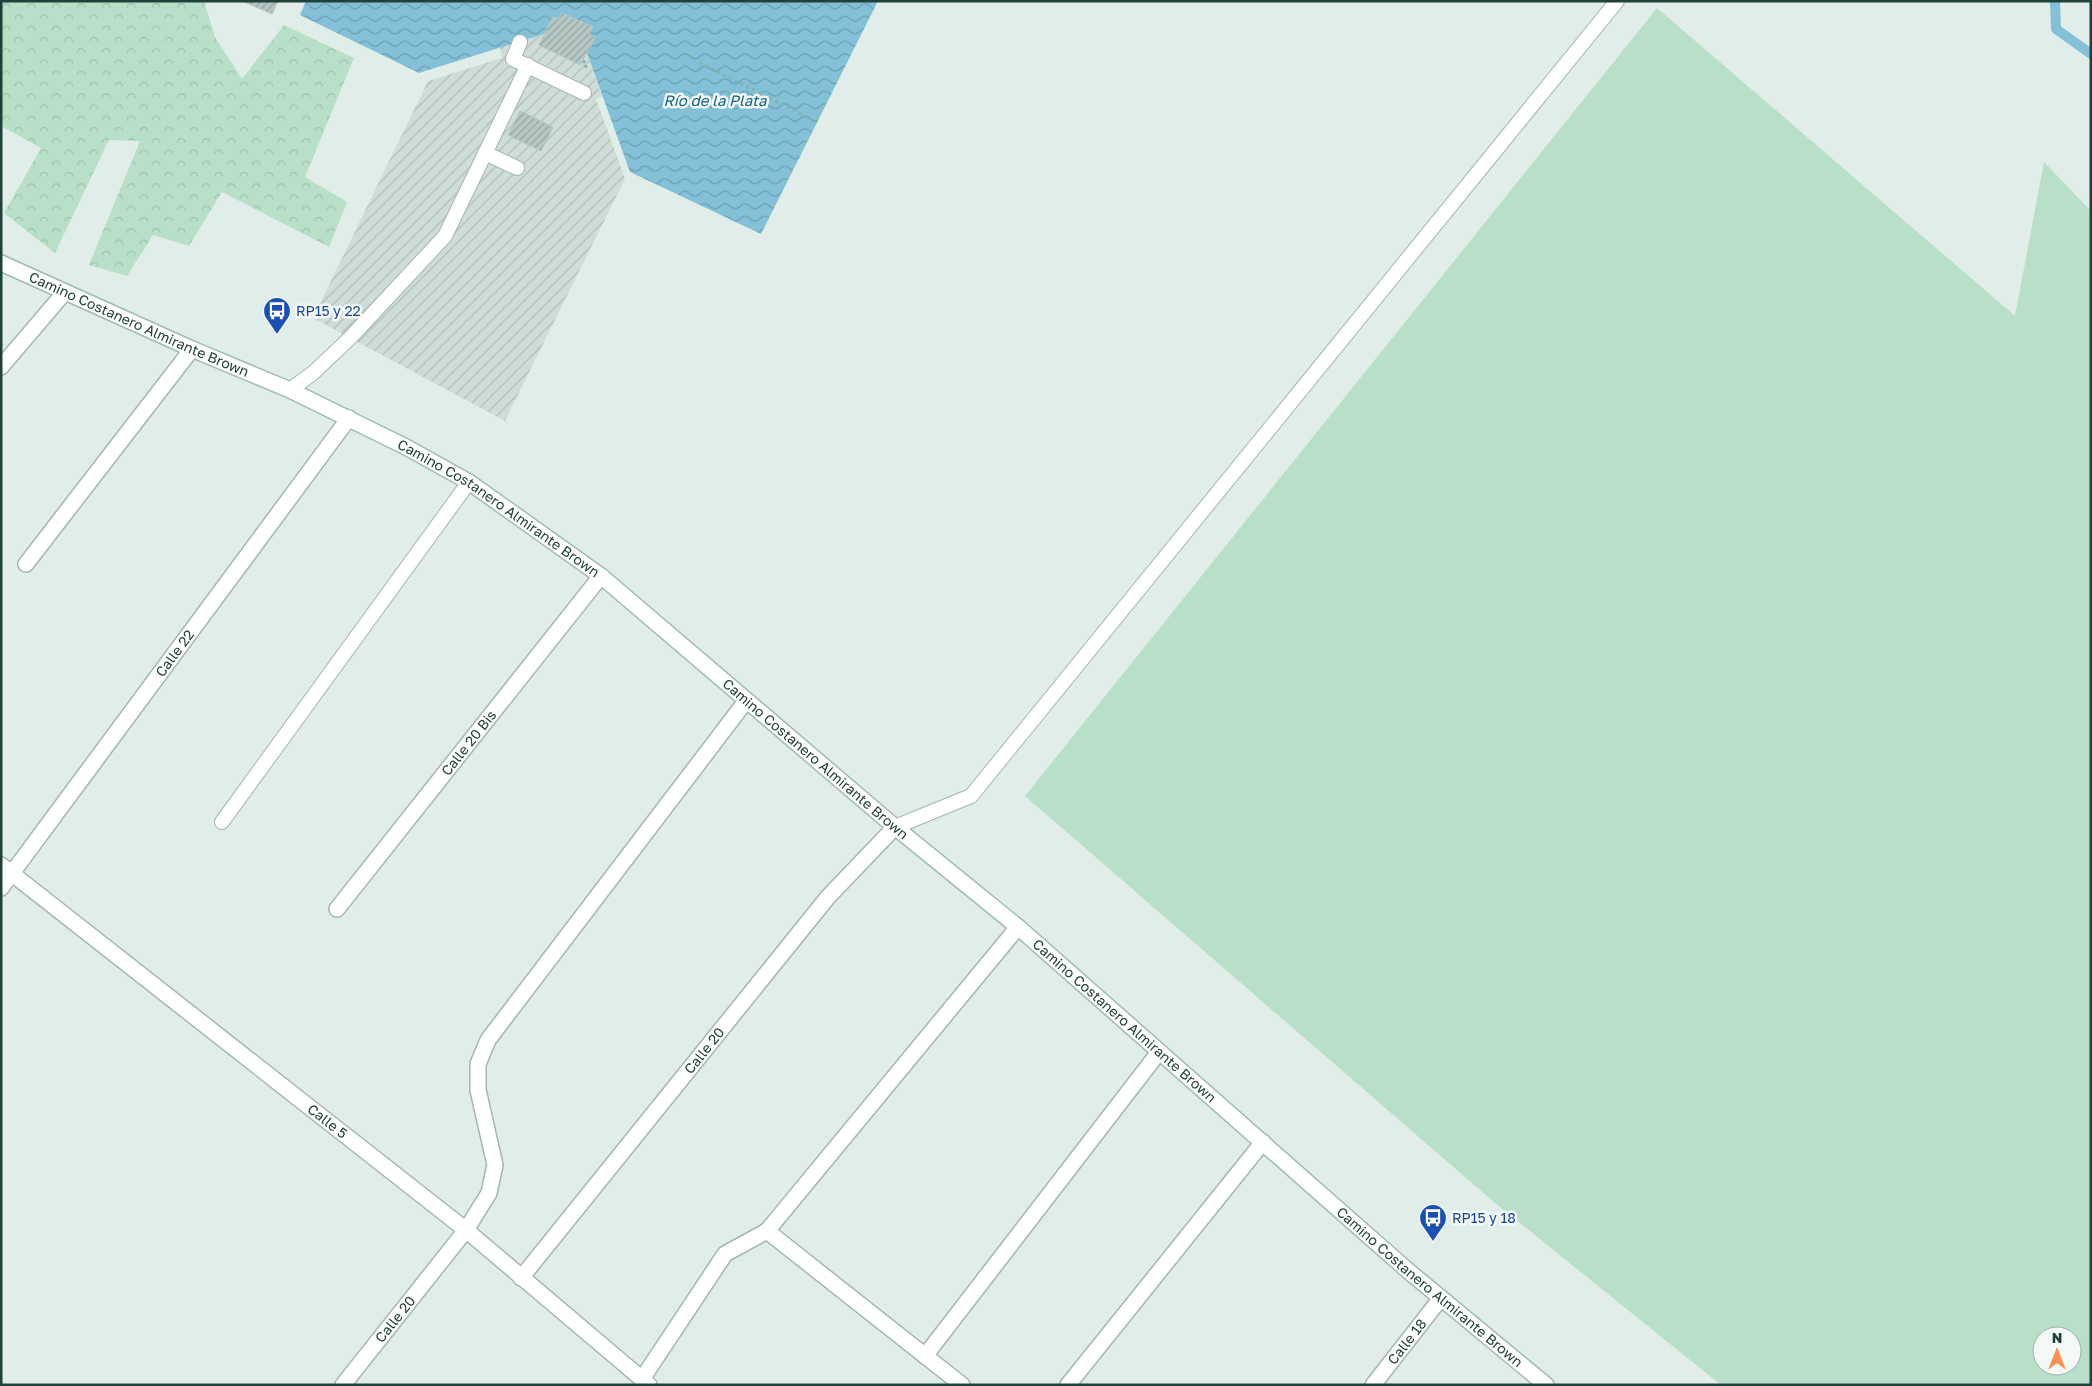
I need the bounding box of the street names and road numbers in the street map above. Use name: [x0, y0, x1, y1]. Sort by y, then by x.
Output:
street label: Camino Costanero Almirante Brown: [27, 268, 252, 380]
street label: Camino Costanero Almirante Brown: [395, 435, 603, 580]
street label: Calle 22: [151, 626, 197, 680]
street label: Camino Costanero Almirante Brown: [719, 675, 912, 842]
street label: Calle 20 Bis: [437, 706, 499, 779]
street label: Camino Costanero Almirante Brown: [1030, 935, 1220, 1106]
street label: Calle 20: [680, 1024, 728, 1077]
street label: Calle 5: [304, 1100, 351, 1142]
street label: Camino Costanero Almirante Brown: [1333, 1203, 1526, 1370]
street label: Calle 20: [371, 1292, 418, 1346]
street label: Calle 18: [1383, 1315, 1430, 1368]

